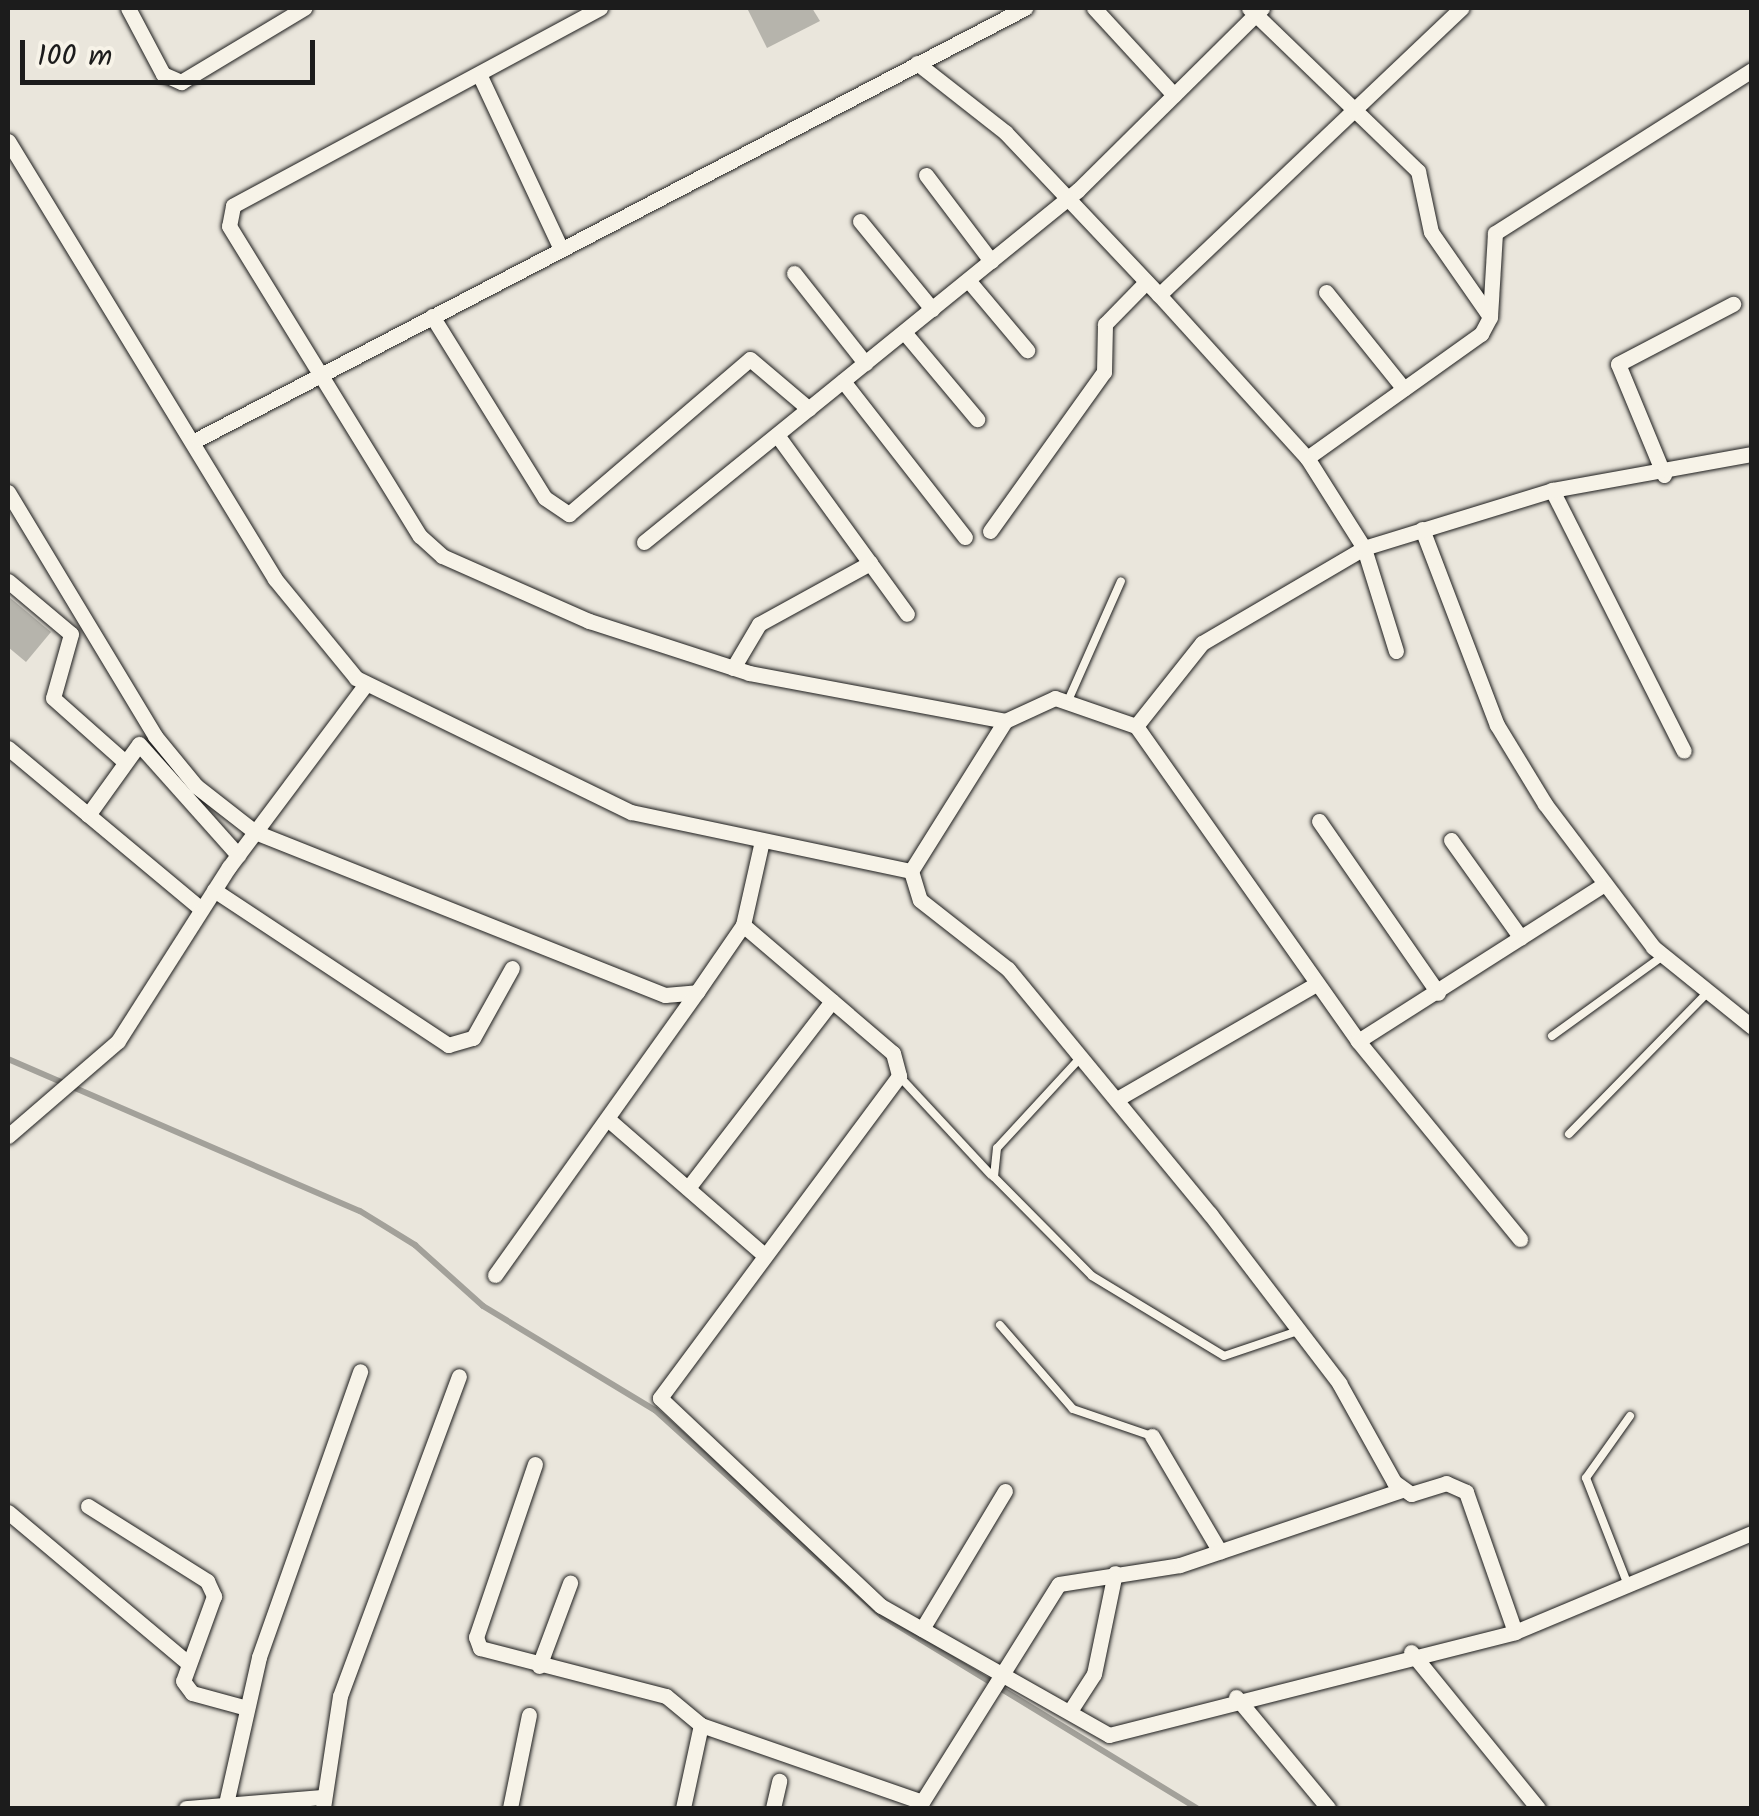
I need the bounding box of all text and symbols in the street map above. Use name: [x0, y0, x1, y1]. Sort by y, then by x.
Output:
scale bar: [25, 20, 320, 82]
text: 100 m: [37, 33, 112, 81]

